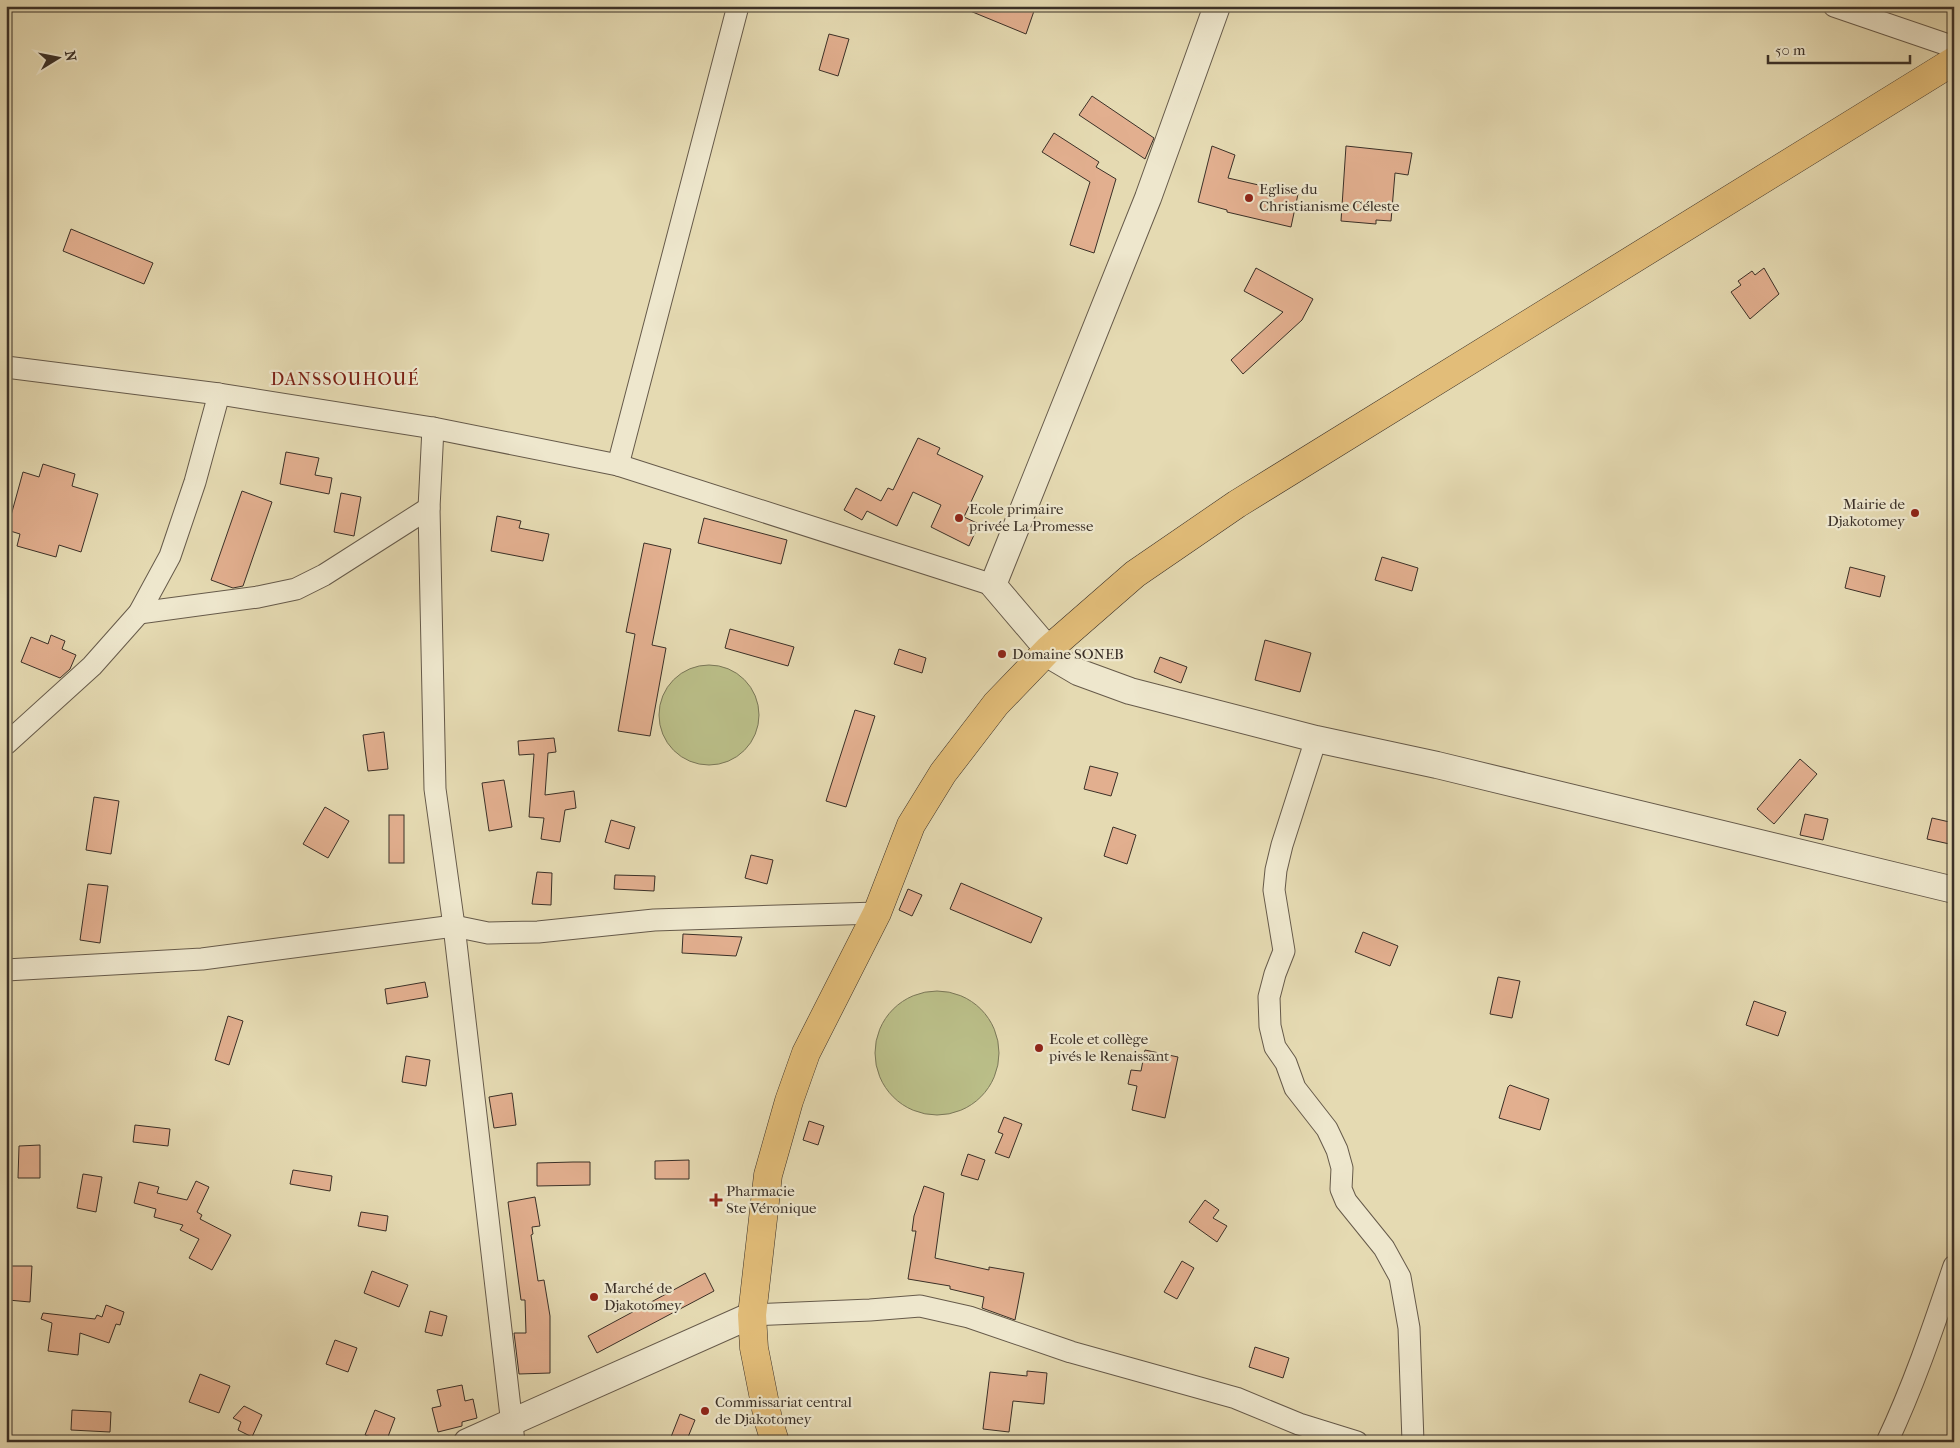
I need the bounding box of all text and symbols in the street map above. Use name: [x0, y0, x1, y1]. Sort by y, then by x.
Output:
north arrow: [32, 32, 82, 82]
scale bar: [1768, 32, 1910, 64]
text: 50 m: [1775, 41, 1806, 59]
text: N: [61, 49, 80, 63]
place label: Eglise du Christianisme Céleste: [1259, 180, 1400, 215]
marker: Eglise du Christianisme Céleste: [1243, 192, 1255, 204]
district label: DANSSOUHOUÉ: [270, 368, 420, 390]
place label: Mairie de Djakotomey: [1827, 495, 1906, 530]
place label: Ecole primaire privée La Promesse: [968, 500, 1094, 535]
marker: Mairie de Djakotomey: [1909, 507, 1921, 519]
marker: Ecole primaire privée La Promesse: [953, 512, 965, 524]
place label: Domaine SONEB: [1012, 645, 1124, 663]
marker: Domaine SONEB: [996, 648, 1008, 660]
place label: Ecole et collège pivés le Renaissant: [1048, 1030, 1170, 1065]
marker: Ecole et collège pivés le Renaissant: [1033, 1042, 1045, 1054]
place label: Pharmacie Ste Véronique: [726, 1182, 817, 1217]
marker: Pharmacie Ste Véronique: [710, 1194, 722, 1206]
place label: Marché de Djakotomey: [604, 1279, 683, 1314]
marker: Marché de Djakotomey: [588, 1291, 600, 1303]
place label: Commissariat central de Djakotomey: [715, 1393, 852, 1428]
marker: Commissariat central de Djakotomey: [699, 1405, 711, 1417]

